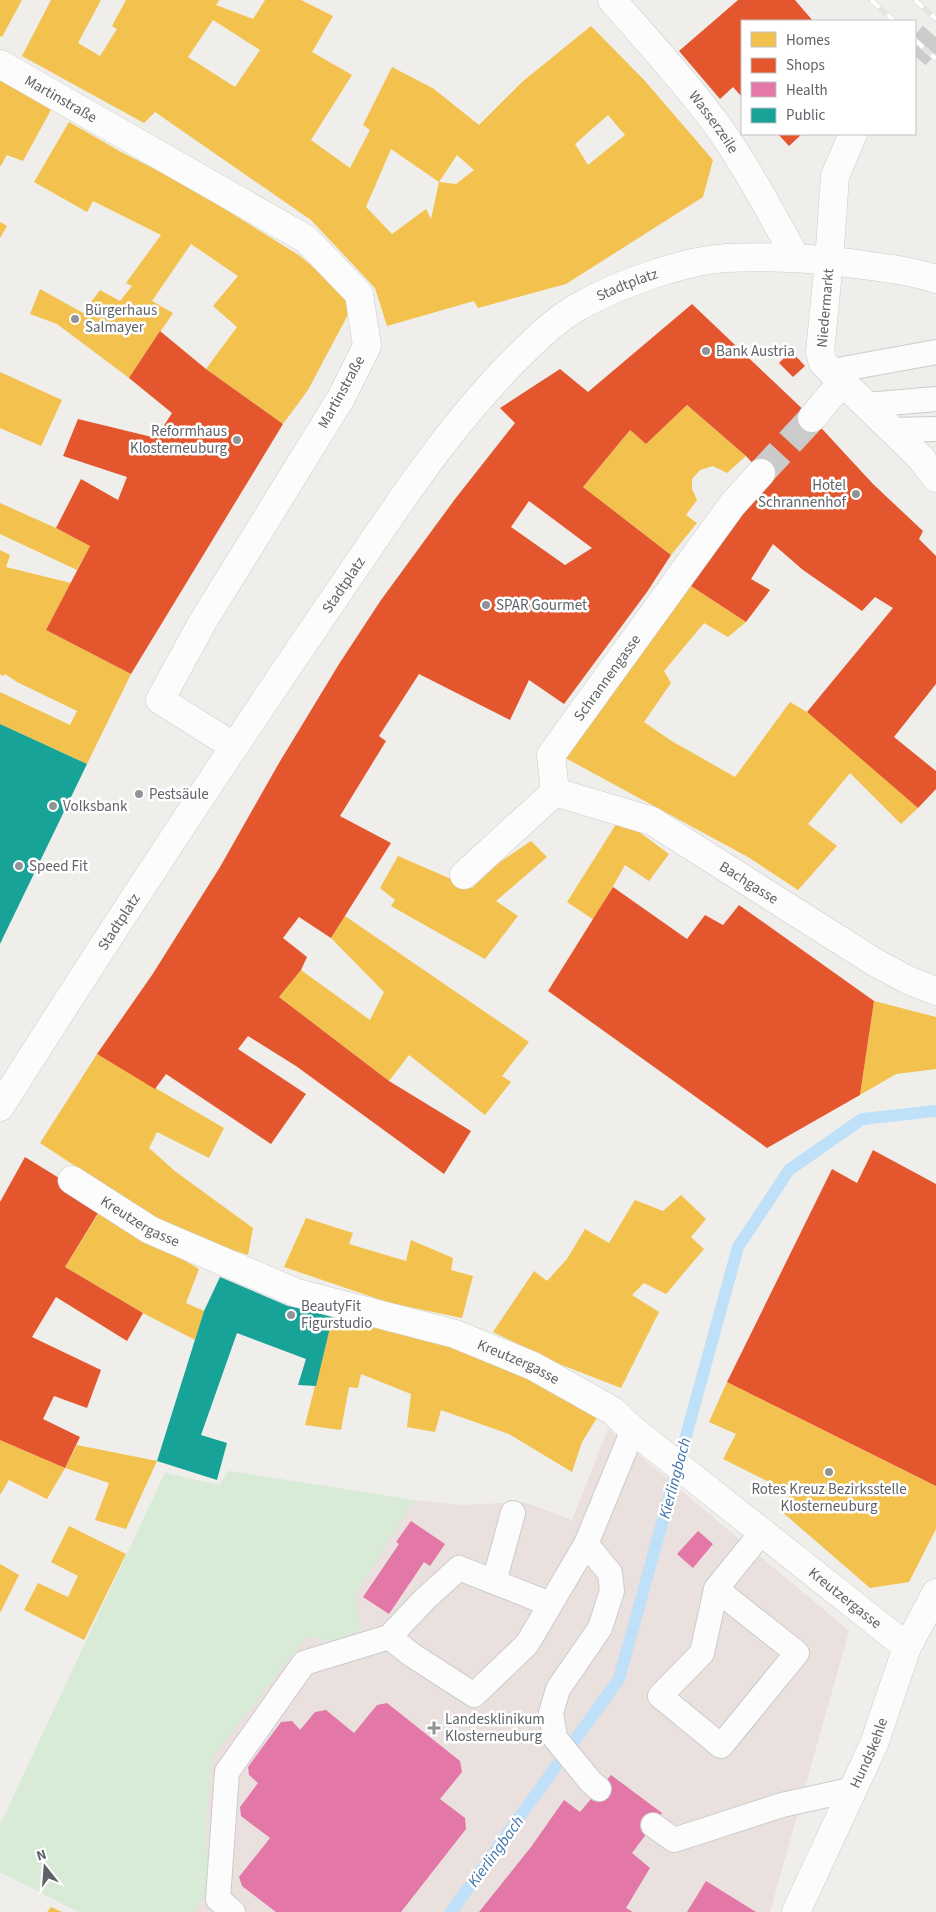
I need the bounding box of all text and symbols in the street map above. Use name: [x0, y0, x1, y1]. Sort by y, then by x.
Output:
legend: [741, 20, 916, 135]
text: Homes: [786, 30, 830, 51]
text: Shops: [786, 55, 825, 76]
street label: Martinstraße: [20, 70, 101, 128]
text: Health: [786, 80, 828, 101]
street label: Wasserzeile: [684, 86, 743, 158]
text: Public: [786, 105, 825, 126]
street label: Stadtplatz: [593, 263, 661, 307]
street label: Niedermarkt: [812, 268, 839, 348]
place label: Bürgerhaus Salmayer: [85, 300, 157, 338]
marker: Bürgerhaus Salmayer: [69, 313, 81, 325]
place label: Bank Austria: [716, 341, 795, 362]
marker: Bank Austria: [700, 345, 712, 357]
street label: Martinstraße: [313, 352, 370, 432]
place label: Reformhaus Klosterneuburg: [130, 421, 227, 459]
marker: Reformhaus Klosterneuburg: [231, 434, 243, 446]
place label: Hotel Schrannenhof: [758, 475, 847, 513]
marker: Hotel Schrannenhof: [850, 488, 862, 500]
street label: Stadtplatz: [317, 553, 370, 618]
place label: SPAR Gourmet: [496, 595, 587, 616]
marker: SPAR Gourmet: [480, 599, 492, 611]
street label: Schrannengasse: [569, 630, 646, 726]
place label: Pestsäule: [149, 784, 209, 805]
marker: Pestsäule: [133, 788, 145, 800]
place label: Volksbank: [63, 796, 128, 817]
marker: Volksbank: [47, 800, 59, 812]
place label: Speed Fit: [29, 856, 88, 877]
street label: Bachgasse: [715, 856, 782, 909]
marker: Speed Fit: [13, 860, 25, 872]
street label: Stadtplatz: [93, 889, 146, 955]
street label: Kreutzergasse: [96, 1191, 183, 1252]
place label: BeautyFit Figurstudio: [301, 1296, 372, 1334]
marker: BeautyFit Figurstudio: [285, 1309, 297, 1321]
street label: Kreutzergasse: [474, 1334, 563, 1390]
water label: Kierlingbach: [654, 1435, 696, 1521]
marker: Rotes Kreuz Bezirksstelle Klosterneuburg: [823, 1466, 835, 1478]
place label: Rotes Kreuz Bezirksstelle Klosterneuburg: [751, 1479, 907, 1517]
street label: Kreutzergasse: [804, 1563, 886, 1634]
place label: Landesklinikum Klosterneuburg: [445, 1709, 545, 1747]
street label: Hundskehle: [845, 1715, 893, 1792]
marker: Landesklinikum Klosterneuburg: [427, 1721, 441, 1735]
water label: Kierlingbach: [463, 1812, 529, 1892]
north arrow: [20, 1842, 70, 1892]
text: N: [34, 1845, 49, 1866]

